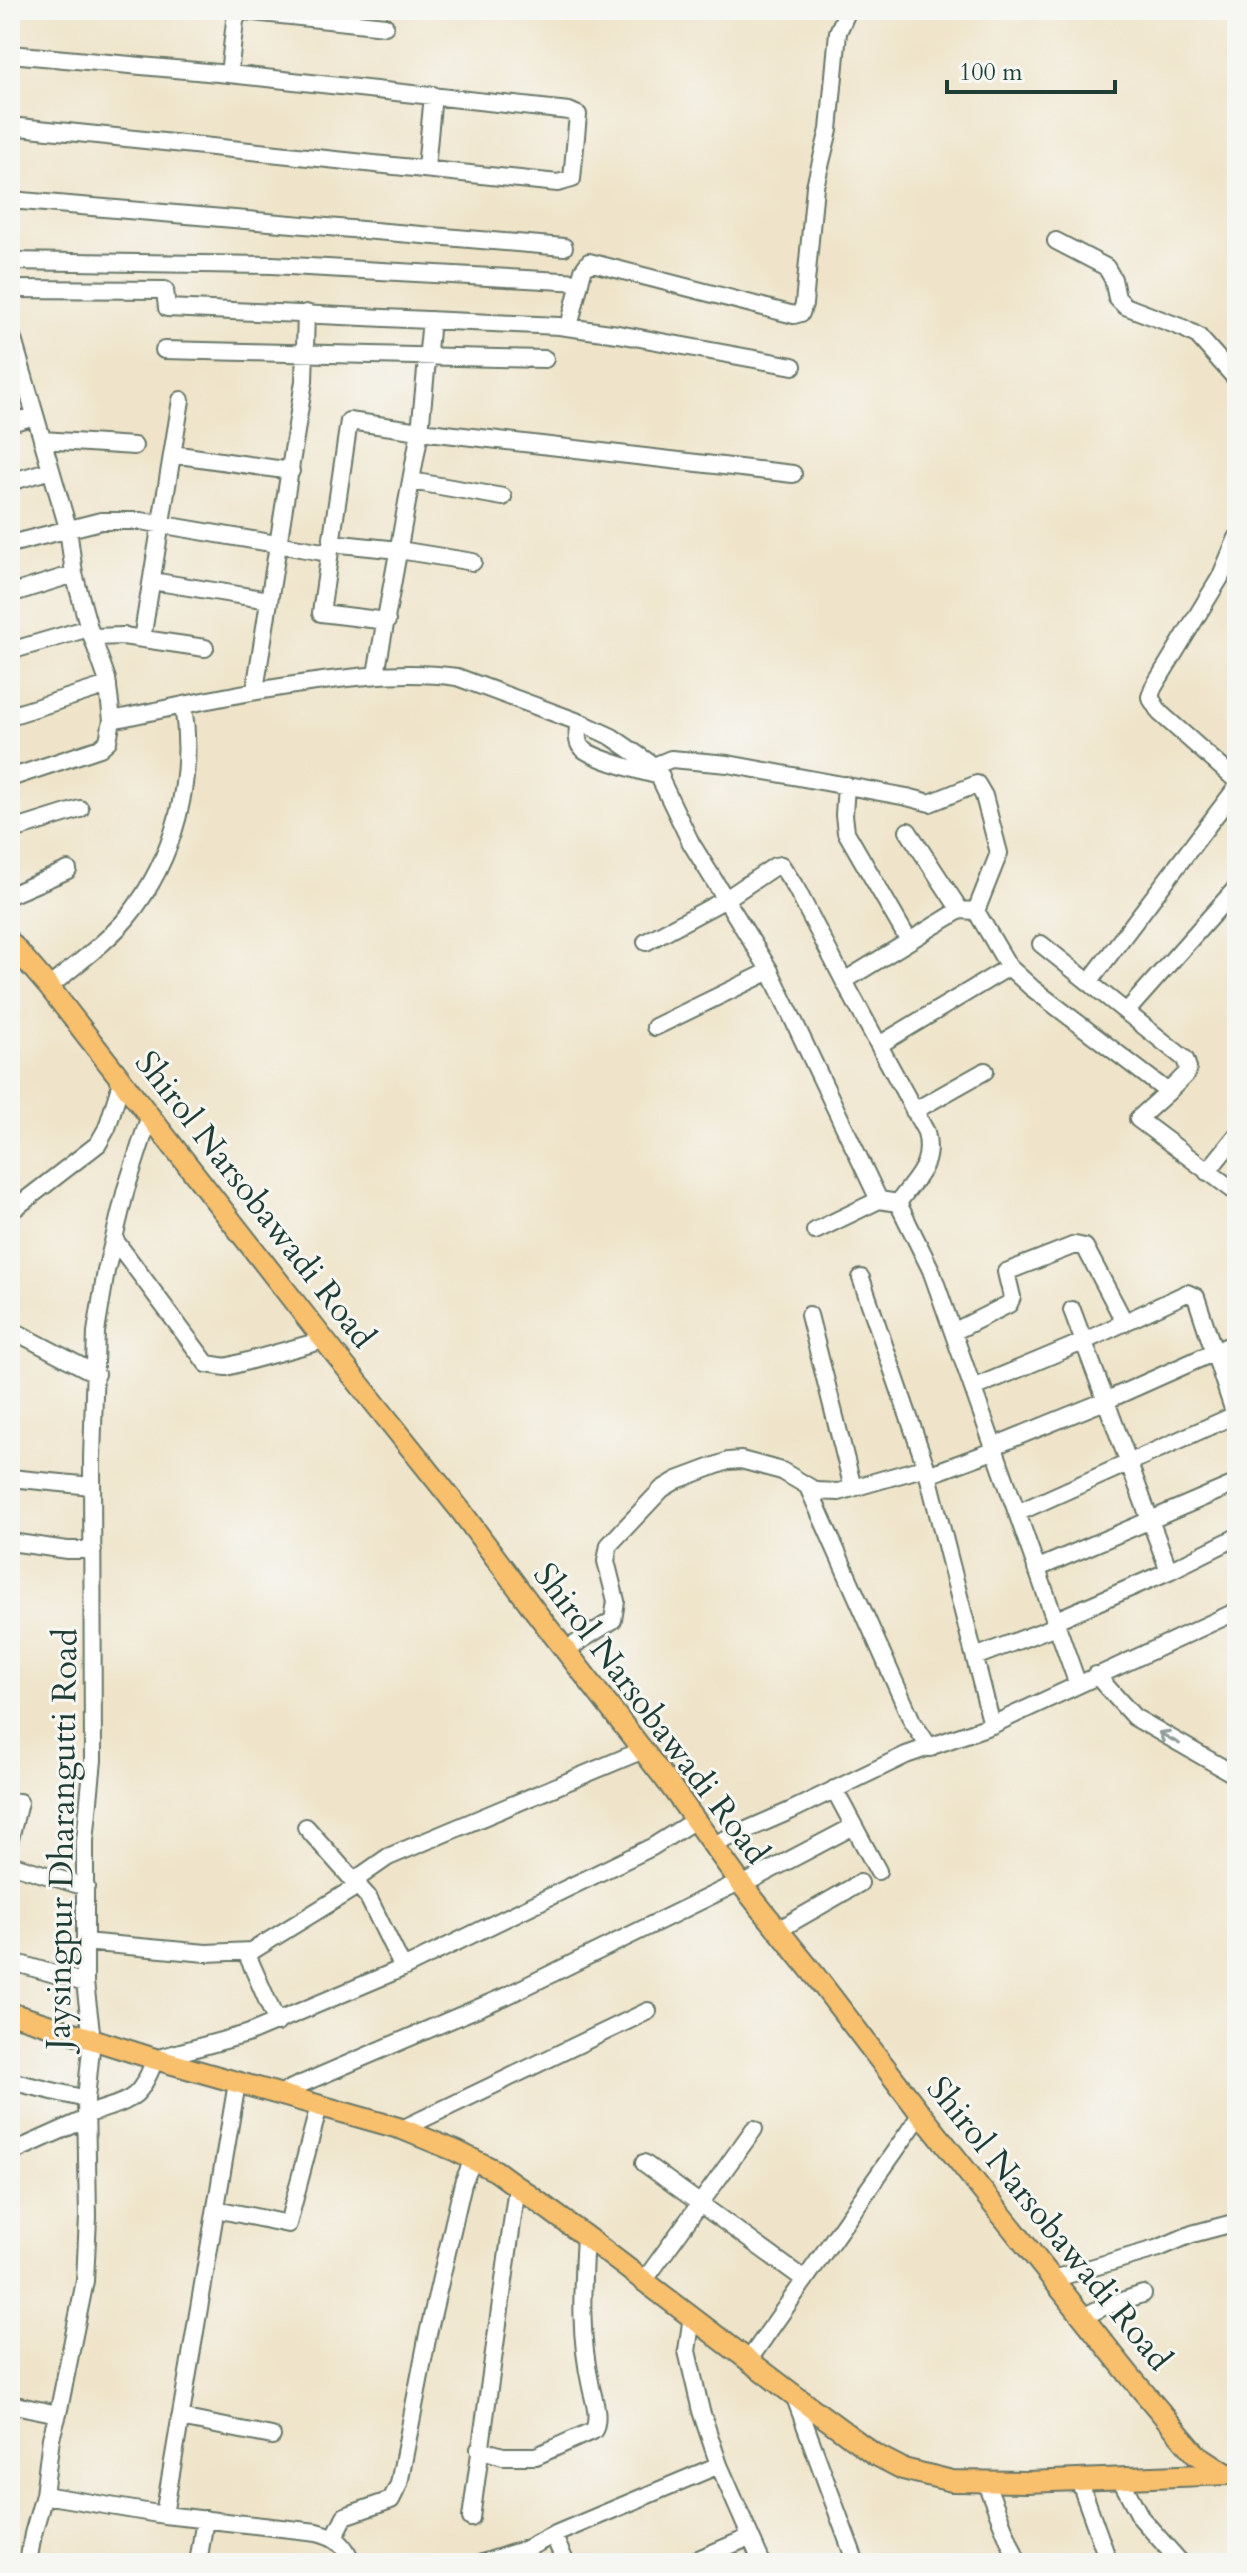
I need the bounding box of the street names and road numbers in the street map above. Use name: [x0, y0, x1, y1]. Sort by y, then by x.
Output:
street label: Shirol Narsobawadi Road: [124, 1041, 386, 1358]
street label: Shirol Narsobawadi Road: [523, 1554, 780, 1874]
street label: Jaysingpur Dharangutti Road: [35, 1628, 89, 2055]
street label: Shirol Narsobawadi Road: [916, 2067, 1182, 2380]

